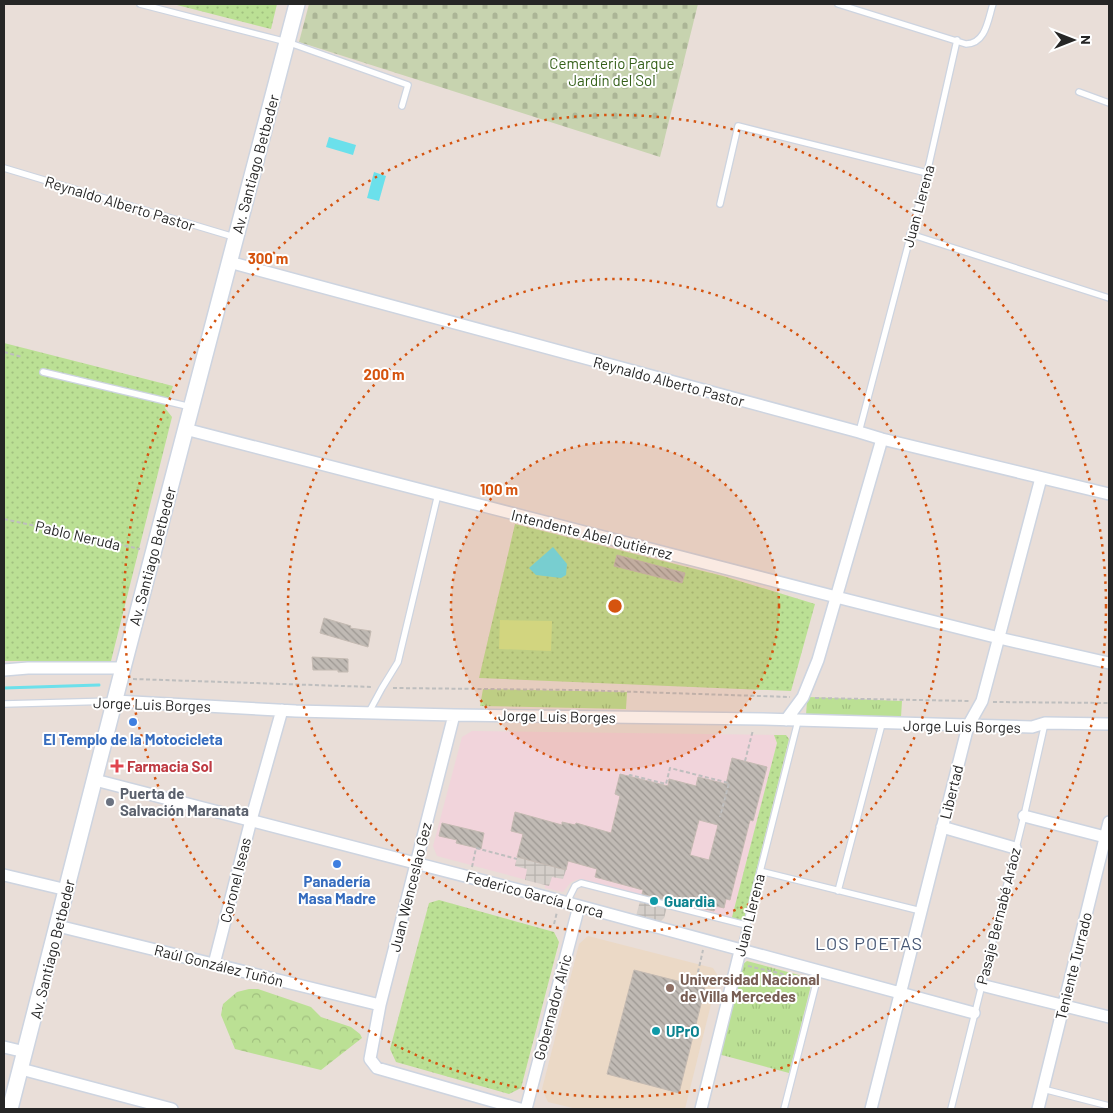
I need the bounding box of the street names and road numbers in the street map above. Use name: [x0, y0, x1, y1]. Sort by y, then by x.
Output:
street label: Av. Santiago Betbeder: [228, 92, 282, 236]
street label: Juan Llerena: [898, 163, 938, 249]
street label: Reynaldo Alberto Pastor: [43, 172, 198, 235]
street label: Reynaldo Alberto Pastor: [591, 352, 747, 410]
street label: Av. Santiago Betbeder: [125, 484, 179, 628]
street label: Intendente Abel Gutiérrez: [510, 505, 675, 563]
street label: Pablo Neruda: [34, 516, 122, 554]
street label: Jorge Luis Borges: [93, 693, 211, 715]
street label: Jorge Luis Borges: [498, 706, 616, 726]
street label: Jorge Luis Borges: [903, 716, 1021, 736]
street label: Libertad: [936, 763, 966, 821]
street label: Juan Wenceslao Gez: [385, 820, 435, 954]
street label: Coronel Iseas: [216, 836, 254, 924]
street label: Pasaje Bernabé Aráoz: [972, 845, 1024, 986]
street label: Federico García Lorca: [464, 867, 606, 921]
street label: Juan Llerena: [730, 872, 768, 958]
street label: Av. Santiago Betbeder: [26, 877, 78, 1021]
street label: Teniente Turrado: [1051, 910, 1095, 1022]
street label: Raúl González Tuñón: [153, 940, 285, 990]
street label: Gobernador Alric: [529, 952, 575, 1062]

